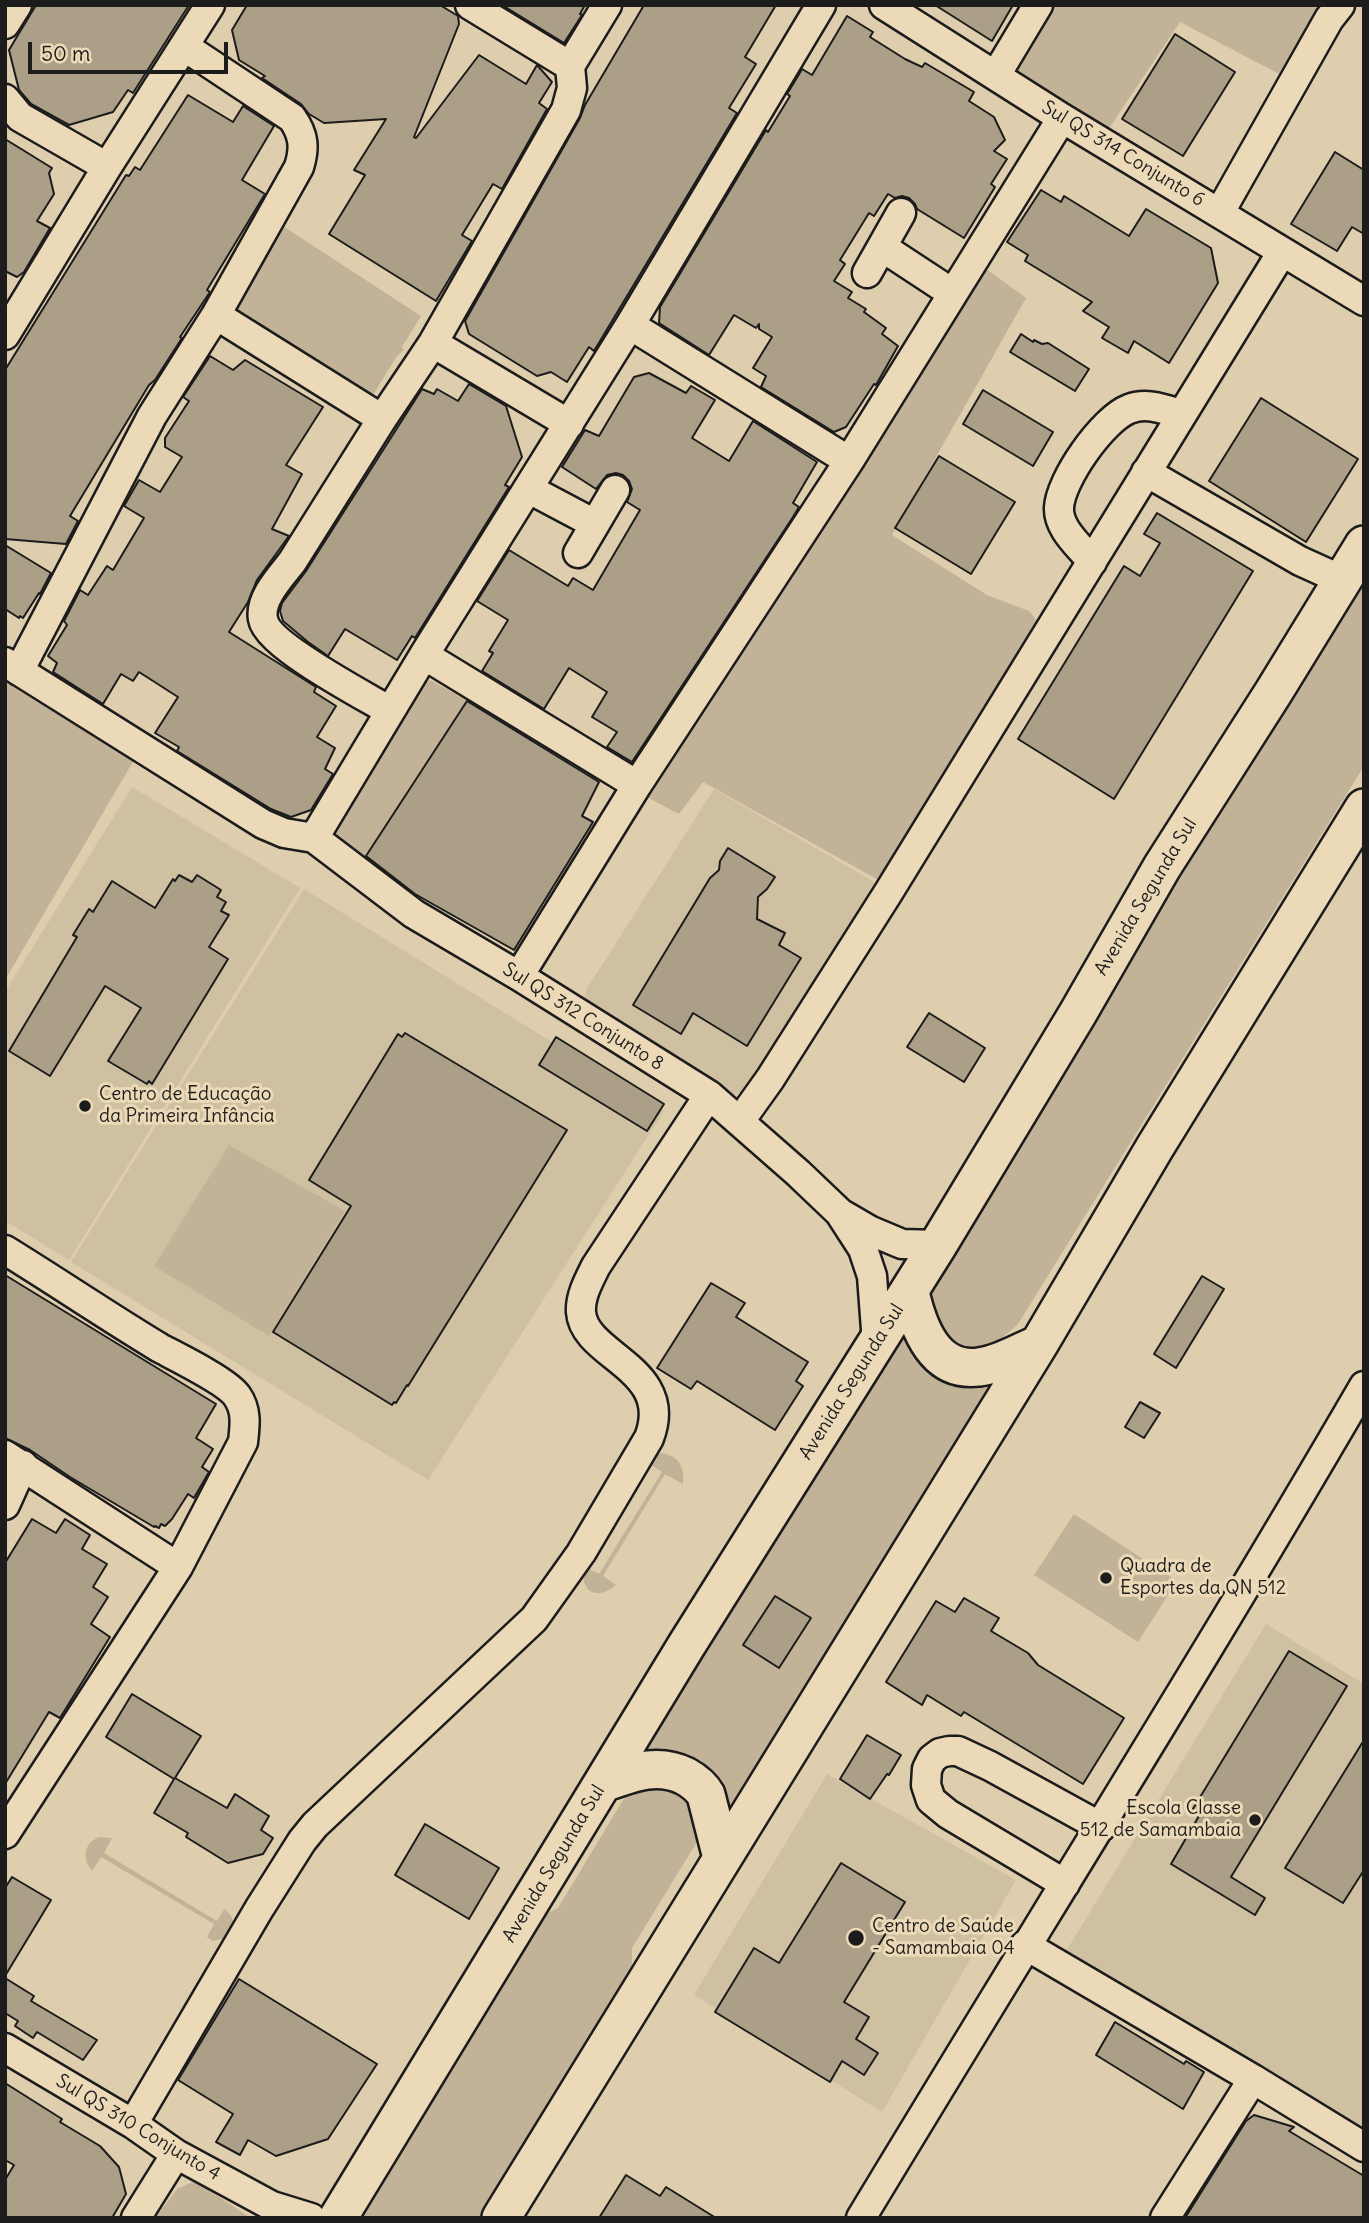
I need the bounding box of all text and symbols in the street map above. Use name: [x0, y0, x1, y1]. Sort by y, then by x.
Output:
scale bar: [32, 28, 231, 72]
text: 50 m: [41, 40, 90, 67]
street label: Sul QS 314 Conjunto 6: [1037, 96, 1209, 212]
street label: Avenida Segunda Sul: [1090, 814, 1202, 980]
street label: Sul QS 312 Conjunto 8: [498, 958, 668, 1076]
place label: Centro de Educação da Primeira Infância: [99, 1084, 275, 1128]
marker: Centro de Educação da Primeira Infância: [77, 1098, 93, 1114]
street label: Avenida Segunda Sul: [795, 1300, 909, 1464]
place label: Quadra de Esportes da QN 512: [1120, 1556, 1286, 1600]
marker: Quadra de Esportes da QN 512: [1098, 1570, 1114, 1586]
street label: Avenida Segunda Sul: [498, 1781, 610, 1947]
place label: Escola Classe 512 de Samambaia: [1080, 1798, 1241, 1842]
marker: Escola Classe 512 de Samambaia: [1247, 1812, 1263, 1828]
place label: Centro de Saúde - Samambaia 04: [872, 1916, 1015, 1960]
marker: Centro de Saúde - Samambaia 04: [846, 1928, 866, 1948]
street label: Sul QS 310 Conjunto 4: [52, 2070, 224, 2186]

